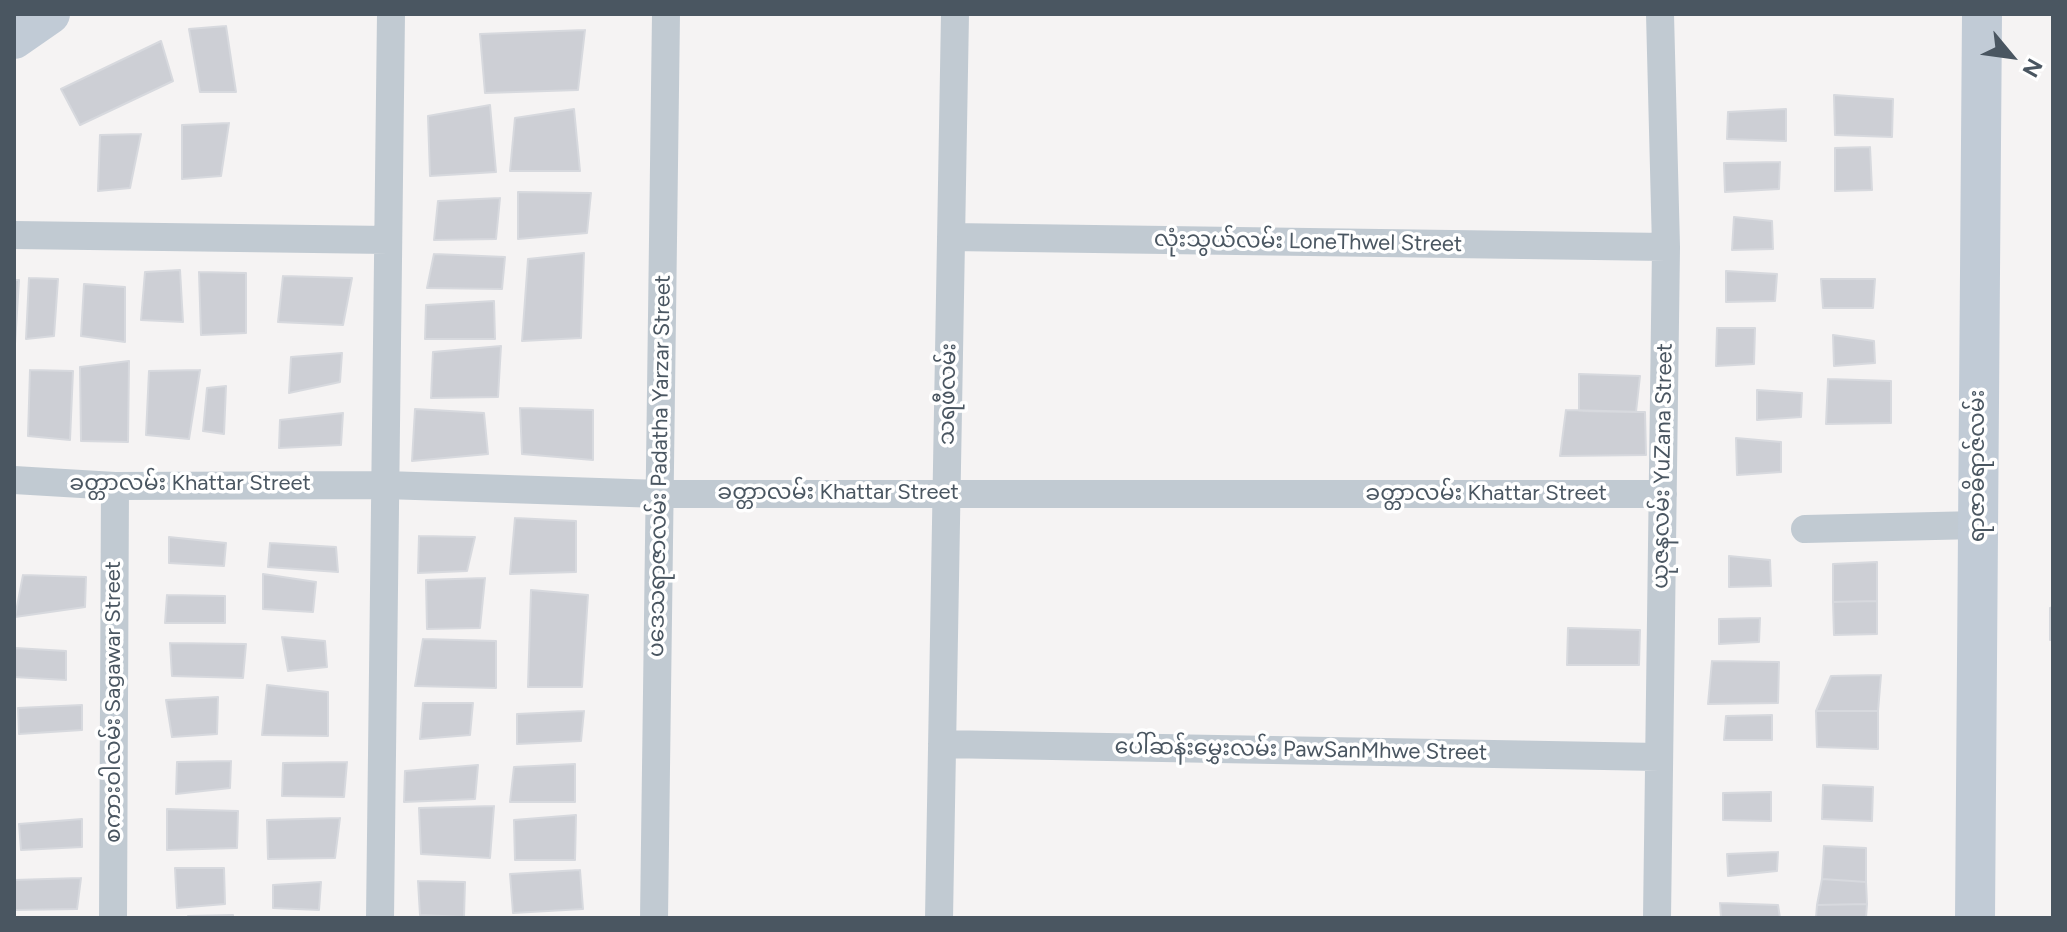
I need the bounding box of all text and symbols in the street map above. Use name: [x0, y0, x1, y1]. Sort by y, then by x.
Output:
north arrow: [1971, 16, 2051, 96]
text: N: [2016, 54, 2048, 82]
street label: လုံးသွယ်လမ်း LoneThwel Street: [1154, 226, 1462, 258]
street label: ပဒေသရာဇာလမ်း Padatha Yarzar Street: [643, 275, 677, 657]
street label: သရဖီလမ်း: [934, 343, 962, 445]
street label: ယုဇနလမ်း YuZana Street: [1648, 343, 1678, 589]
street label: ရာဇာဓိရာဇ်လမ်း: [1965, 390, 1991, 542]
street label: ခတ္တာလမ်း Khattar Street: [69, 471, 311, 497]
street label: ခတ္တာလမ်း Khattar Street: [717, 480, 959, 506]
street label: ခတ္တာလမ်း Khattar Street: [1365, 481, 1607, 507]
street label: စကားဝါလမ်း Sagawar Street: [101, 561, 127, 843]
street label: ပေါ်ဆန်းမွှေးလမ်း PawSanMhwe Street: [1114, 734, 1488, 766]

